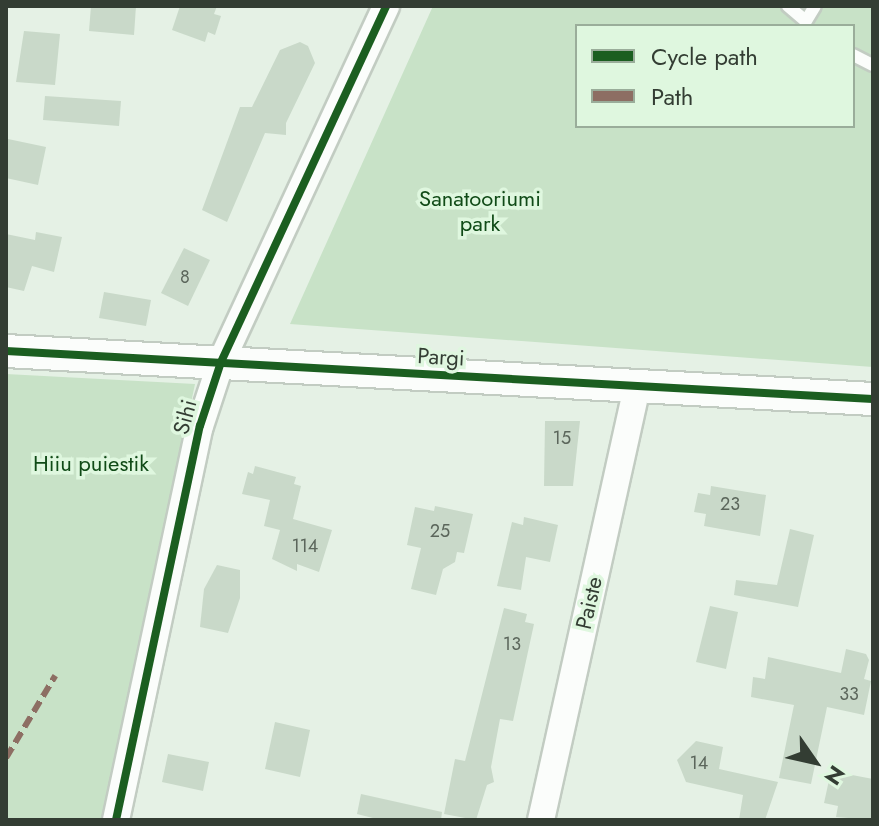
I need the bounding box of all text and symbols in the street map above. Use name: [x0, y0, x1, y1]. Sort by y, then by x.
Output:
legend: [575, 24, 855, 128]
text: Cycle path: [651, 39, 758, 74]
text: Path: [651, 79, 693, 114]
park label: Sanatooriumi park: [419, 185, 541, 236]
house number: 8: [180, 266, 190, 288]
street label: Pargi: [417, 343, 465, 371]
street label: Sihi: [168, 397, 202, 437]
house number: 15: [553, 427, 571, 449]
park label: Hiiu puiestik: [33, 451, 149, 477]
house number: 23: [720, 493, 740, 515]
house number: 25: [430, 520, 450, 542]
house number: 114: [292, 535, 318, 557]
street label: Paiste: [570, 574, 608, 632]
house number: 13: [503, 633, 521, 655]
house number: 33: [839, 683, 859, 705]
north arrow: [775, 722, 855, 802]
house number: 14: [690, 752, 708, 774]
text: N: [817, 759, 853, 792]

